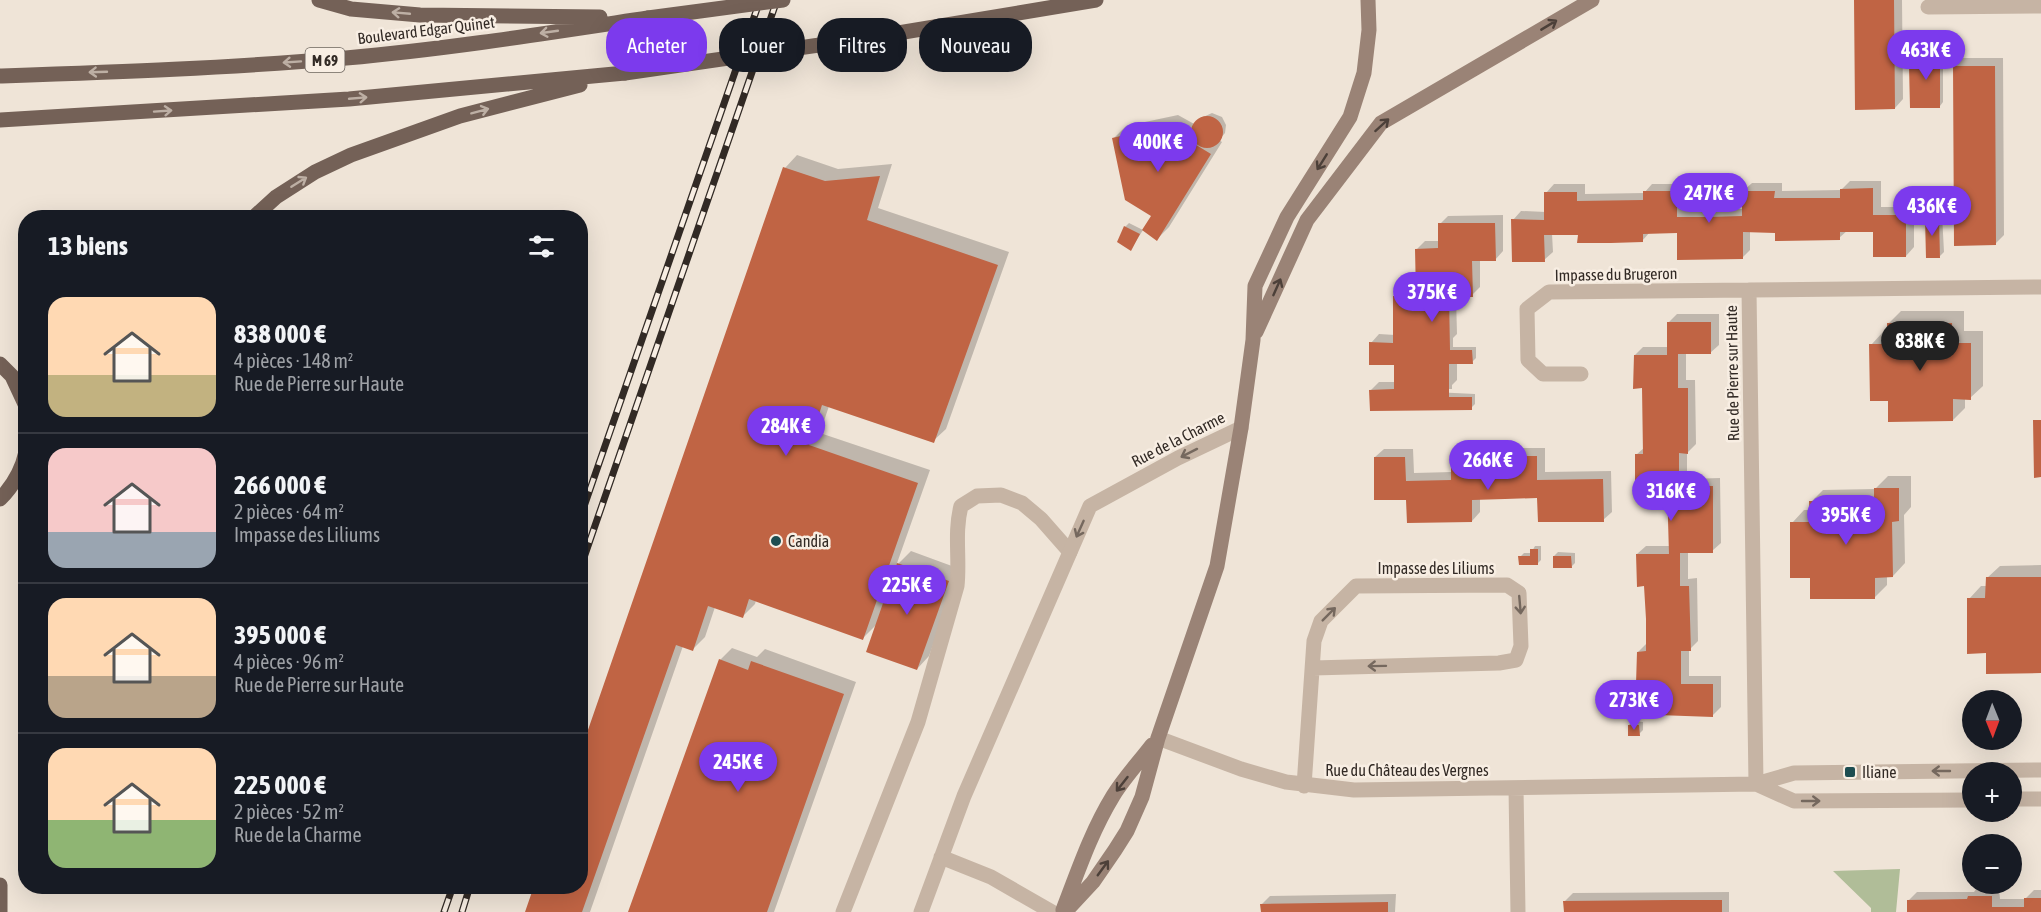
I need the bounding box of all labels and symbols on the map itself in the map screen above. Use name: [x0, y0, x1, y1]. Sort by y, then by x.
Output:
one-way arrow: [391, 7, 411, 18]
street label: Boulevard Edgar Quinet: [356, 13, 496, 48]
one-way arrow: [1540, 19, 1557, 31]
one-way arrow: [539, 27, 559, 38]
pin: 463K €: [1877, 30, 1975, 81]
road number: M 69: [306, 48, 344, 72]
one-way arrow: [283, 56, 303, 67]
one-way arrow: [88, 67, 108, 78]
one-way arrow: [347, 92, 367, 103]
one-way arrow: [470, 104, 489, 116]
one-way arrow: [153, 105, 173, 116]
one-way arrow: [1375, 118, 1390, 132]
pin: 400K €: [1109, 122, 1207, 173]
one-way arrow: [1316, 153, 1328, 170]
pin: 247K €: [1660, 173, 1758, 224]
one-way arrow: [290, 176, 307, 188]
pin: 436K €: [1883, 186, 1981, 237]
street label: Impasse du Brugeron: [1554, 264, 1678, 285]
pin: 375K €: [1383, 272, 1481, 323]
one-way arrow: [1272, 278, 1283, 296]
street label: Rue de Pierre sur Haute: [1722, 305, 1742, 441]
pin: 838K €: [1871, 321, 1969, 372]
pin: 284K €: [737, 406, 835, 457]
street label: Rue de la Charme: [1128, 408, 1228, 470]
pin: 266K €: [1439, 440, 1537, 491]
one-way arrow: [1180, 448, 1198, 459]
pin: 316K €: [1622, 471, 1720, 522]
pin: 395K €: [1797, 495, 1895, 546]
one-way arrow: [1074, 519, 1085, 538]
place label: Candia: [788, 532, 829, 550]
marker: Candia: [769, 534, 783, 548]
street label: Impasse des Liliums: [1378, 559, 1495, 578]
pin: 225K €: [858, 565, 956, 616]
one-way arrow: [1515, 595, 1526, 615]
one-way arrow: [1321, 606, 1336, 621]
one-way arrow: [1367, 660, 1387, 672]
pin: 273K €: [1585, 680, 1683, 731]
north arrow: [1962, 690, 2022, 750]
pin: 245K €: [689, 742, 787, 793]
street label: Rue du Château des Vergnes: [1325, 761, 1489, 780]
place label: Iliane: [1862, 763, 1896, 781]
marker: Iliane: [1843, 765, 1857, 779]
one-way arrow: [1931, 765, 1951, 777]
one-way arrow: [1116, 776, 1128, 792]
one-way arrow: [1801, 795, 1821, 807]
one-way arrow: [1097, 860, 1109, 876]

